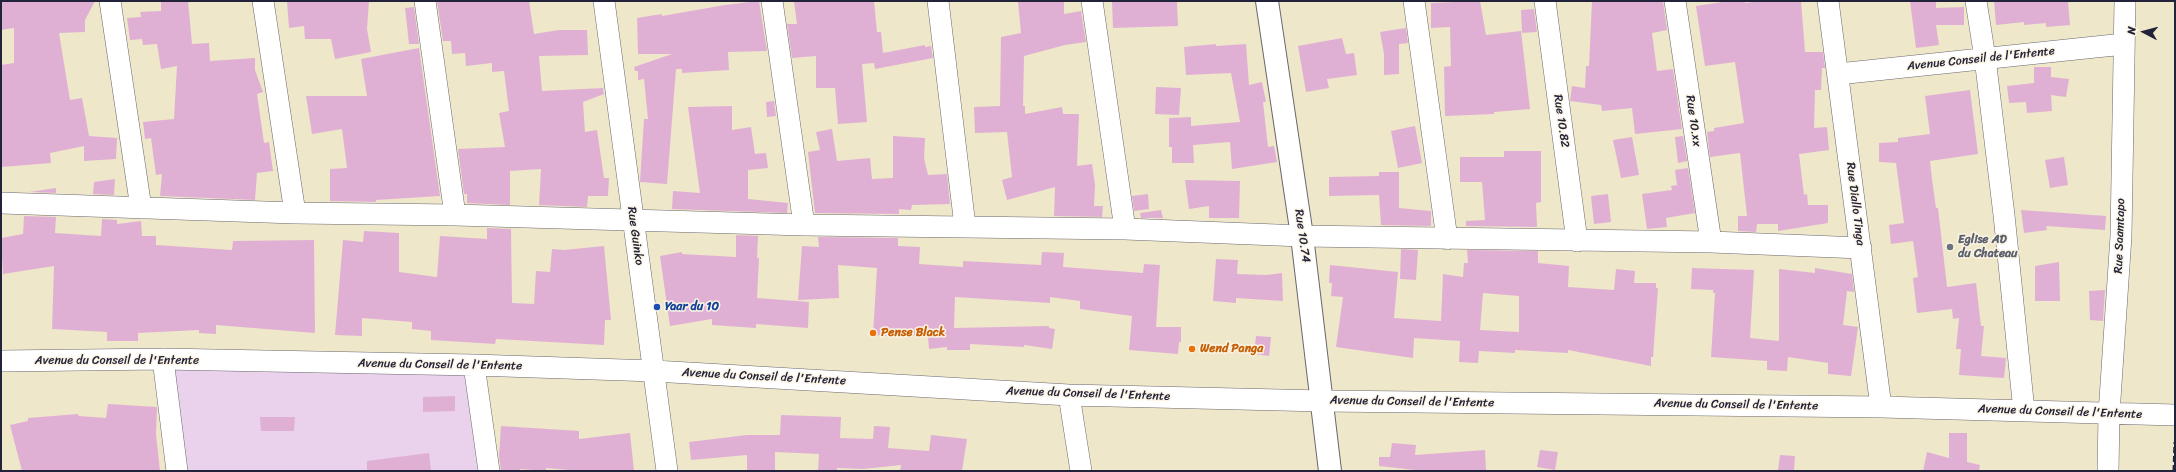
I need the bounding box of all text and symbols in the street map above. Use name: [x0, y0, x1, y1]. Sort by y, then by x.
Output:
north arrow: [2124, 12, 2164, 52]
text: N: [2122, 26, 2141, 35]
street label: Avenue Conseil de l'Entente: [1906, 44, 2056, 74]
street label: Rue 10.82: [1550, 93, 1572, 149]
street label: Rue 10.xx: [1682, 94, 1704, 148]
street label: Rue Diallo Tinga: [1843, 161, 1867, 247]
street label: Rue Saamtapo: [2111, 198, 2129, 274]
street label: Rue Guinko: [624, 206, 646, 266]
street label: Rue 10.74: [1291, 208, 1313, 264]
place label: Eglise AD du Chateau: [1958, 233, 2018, 261]
marker: Eglise AD du Chateau: [1945, 242, 1955, 252]
place label: Yaar du 10: [665, 300, 719, 314]
marker: Yaar du 10: [652, 302, 662, 312]
place label: Pense Black: [881, 326, 945, 340]
marker: Pense Black: [868, 328, 878, 338]
place label: Wend Panga: [1200, 342, 1263, 356]
marker: Wend Panga: [1187, 344, 1197, 354]
street label: Avenue du Conseil de l'Entente: [35, 354, 199, 368]
street label: Avenue du Conseil de l'Entente: [358, 356, 522, 374]
street label: Avenue du Conseil de l'Entente: [682, 366, 846, 388]
street label: Avenue du Conseil de l'Entente: [1006, 384, 1170, 404]
street label: Avenue du Conseil de l'Entente: [1330, 393, 1494, 411]
street label: Avenue du Conseil de l'Entente: [1654, 396, 1818, 414]
street label: Avenue du Conseil de l'Entente: [1978, 402, 2142, 422]

